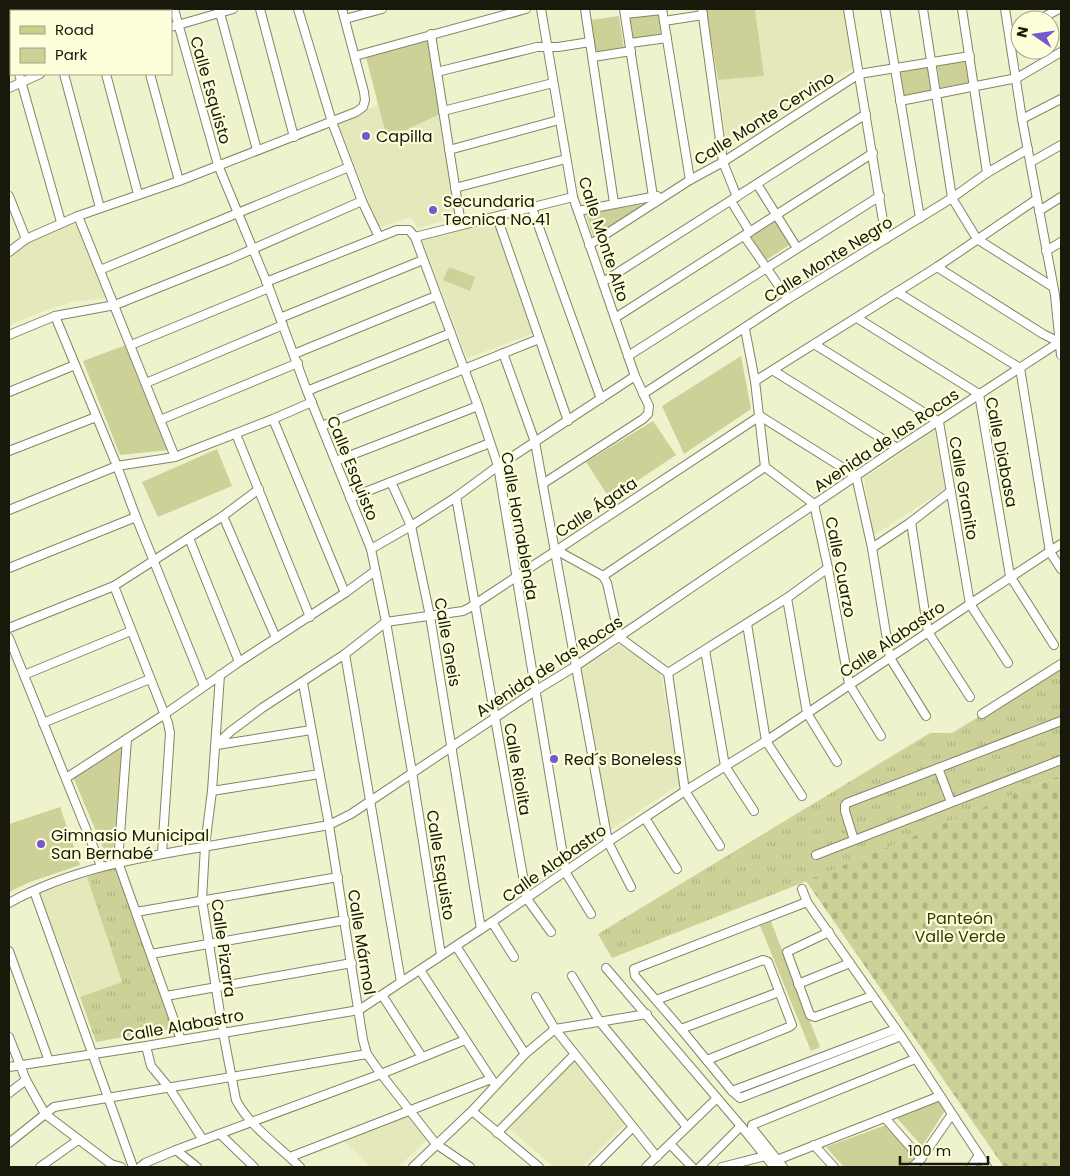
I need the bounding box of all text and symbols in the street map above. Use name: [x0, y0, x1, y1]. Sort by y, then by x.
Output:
legend: [10, 10, 172, 75]
north arrow: [1010, 10, 1060, 60]
text: Road: [55, 19, 94, 40]
text: N: [1011, 25, 1033, 39]
street label: Calle Esquisto: [184, 34, 237, 147]
text: Park: [55, 44, 87, 65]
street label: Calle Monte Cervino: [690, 66, 839, 171]
place label: Capilla: [376, 125, 433, 148]
marker: Capilla: [360, 130, 372, 142]
street label: Calle Monte Alto: [572, 174, 635, 305]
place label: Secundaria Tecnica No.41: [443, 190, 550, 231]
marker: Secundaria Tecnica No.41: [427, 204, 439, 216]
street label: Calle Monte Negro: [760, 211, 897, 308]
street label: Avenida de las Rocas: [809, 383, 964, 498]
street label: Calle Diabasa: [980, 395, 1023, 509]
street label: Calle Esquisto: [321, 412, 384, 524]
street label: Calle Granito: [943, 435, 984, 542]
street label: Calle Hornablenda: [495, 450, 544, 602]
street label: Calle Ágata: [551, 472, 642, 543]
street label: Calle Cuarzo: [819, 515, 862, 619]
street label: Calle Gneis: [428, 596, 467, 688]
street label: Calle Alabastro: [835, 596, 950, 683]
street label: Avenida de las Rocas: [471, 610, 627, 723]
street label: Calle Riolita: [498, 721, 537, 817]
place label: Red´s Boneless: [564, 748, 682, 771]
marker: Red´s Boneless: [548, 753, 560, 765]
street label: Calle Esquisto: [420, 808, 461, 922]
street label: Calle Alabastro: [497, 819, 611, 908]
place label: Gimnasio Municipal San Bernabé: [51, 824, 209, 865]
marker: Gimnasio Municipal San Bernabé: [35, 838, 47, 850]
street label: Calle Mármol: [342, 888, 381, 996]
street label: Calle Pizarra: [205, 897, 242, 999]
park label: Panteón Valle Verde: [914, 907, 1006, 948]
street label: Calle Alabastro: [121, 1004, 246, 1047]
scale bar: [900, 1134, 988, 1166]
text: 100 m: [908, 1140, 951, 1161]

